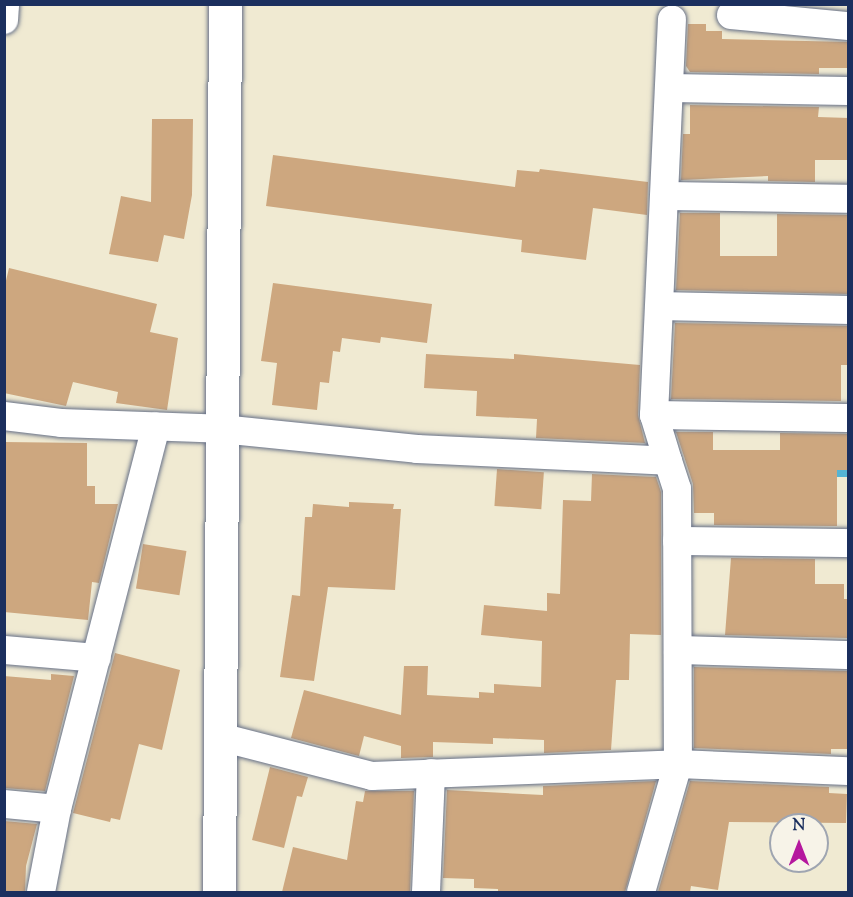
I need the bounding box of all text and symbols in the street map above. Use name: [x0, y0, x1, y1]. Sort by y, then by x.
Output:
north arrow: [769, 813, 829, 873]
text: N: [793, 815, 805, 838]

